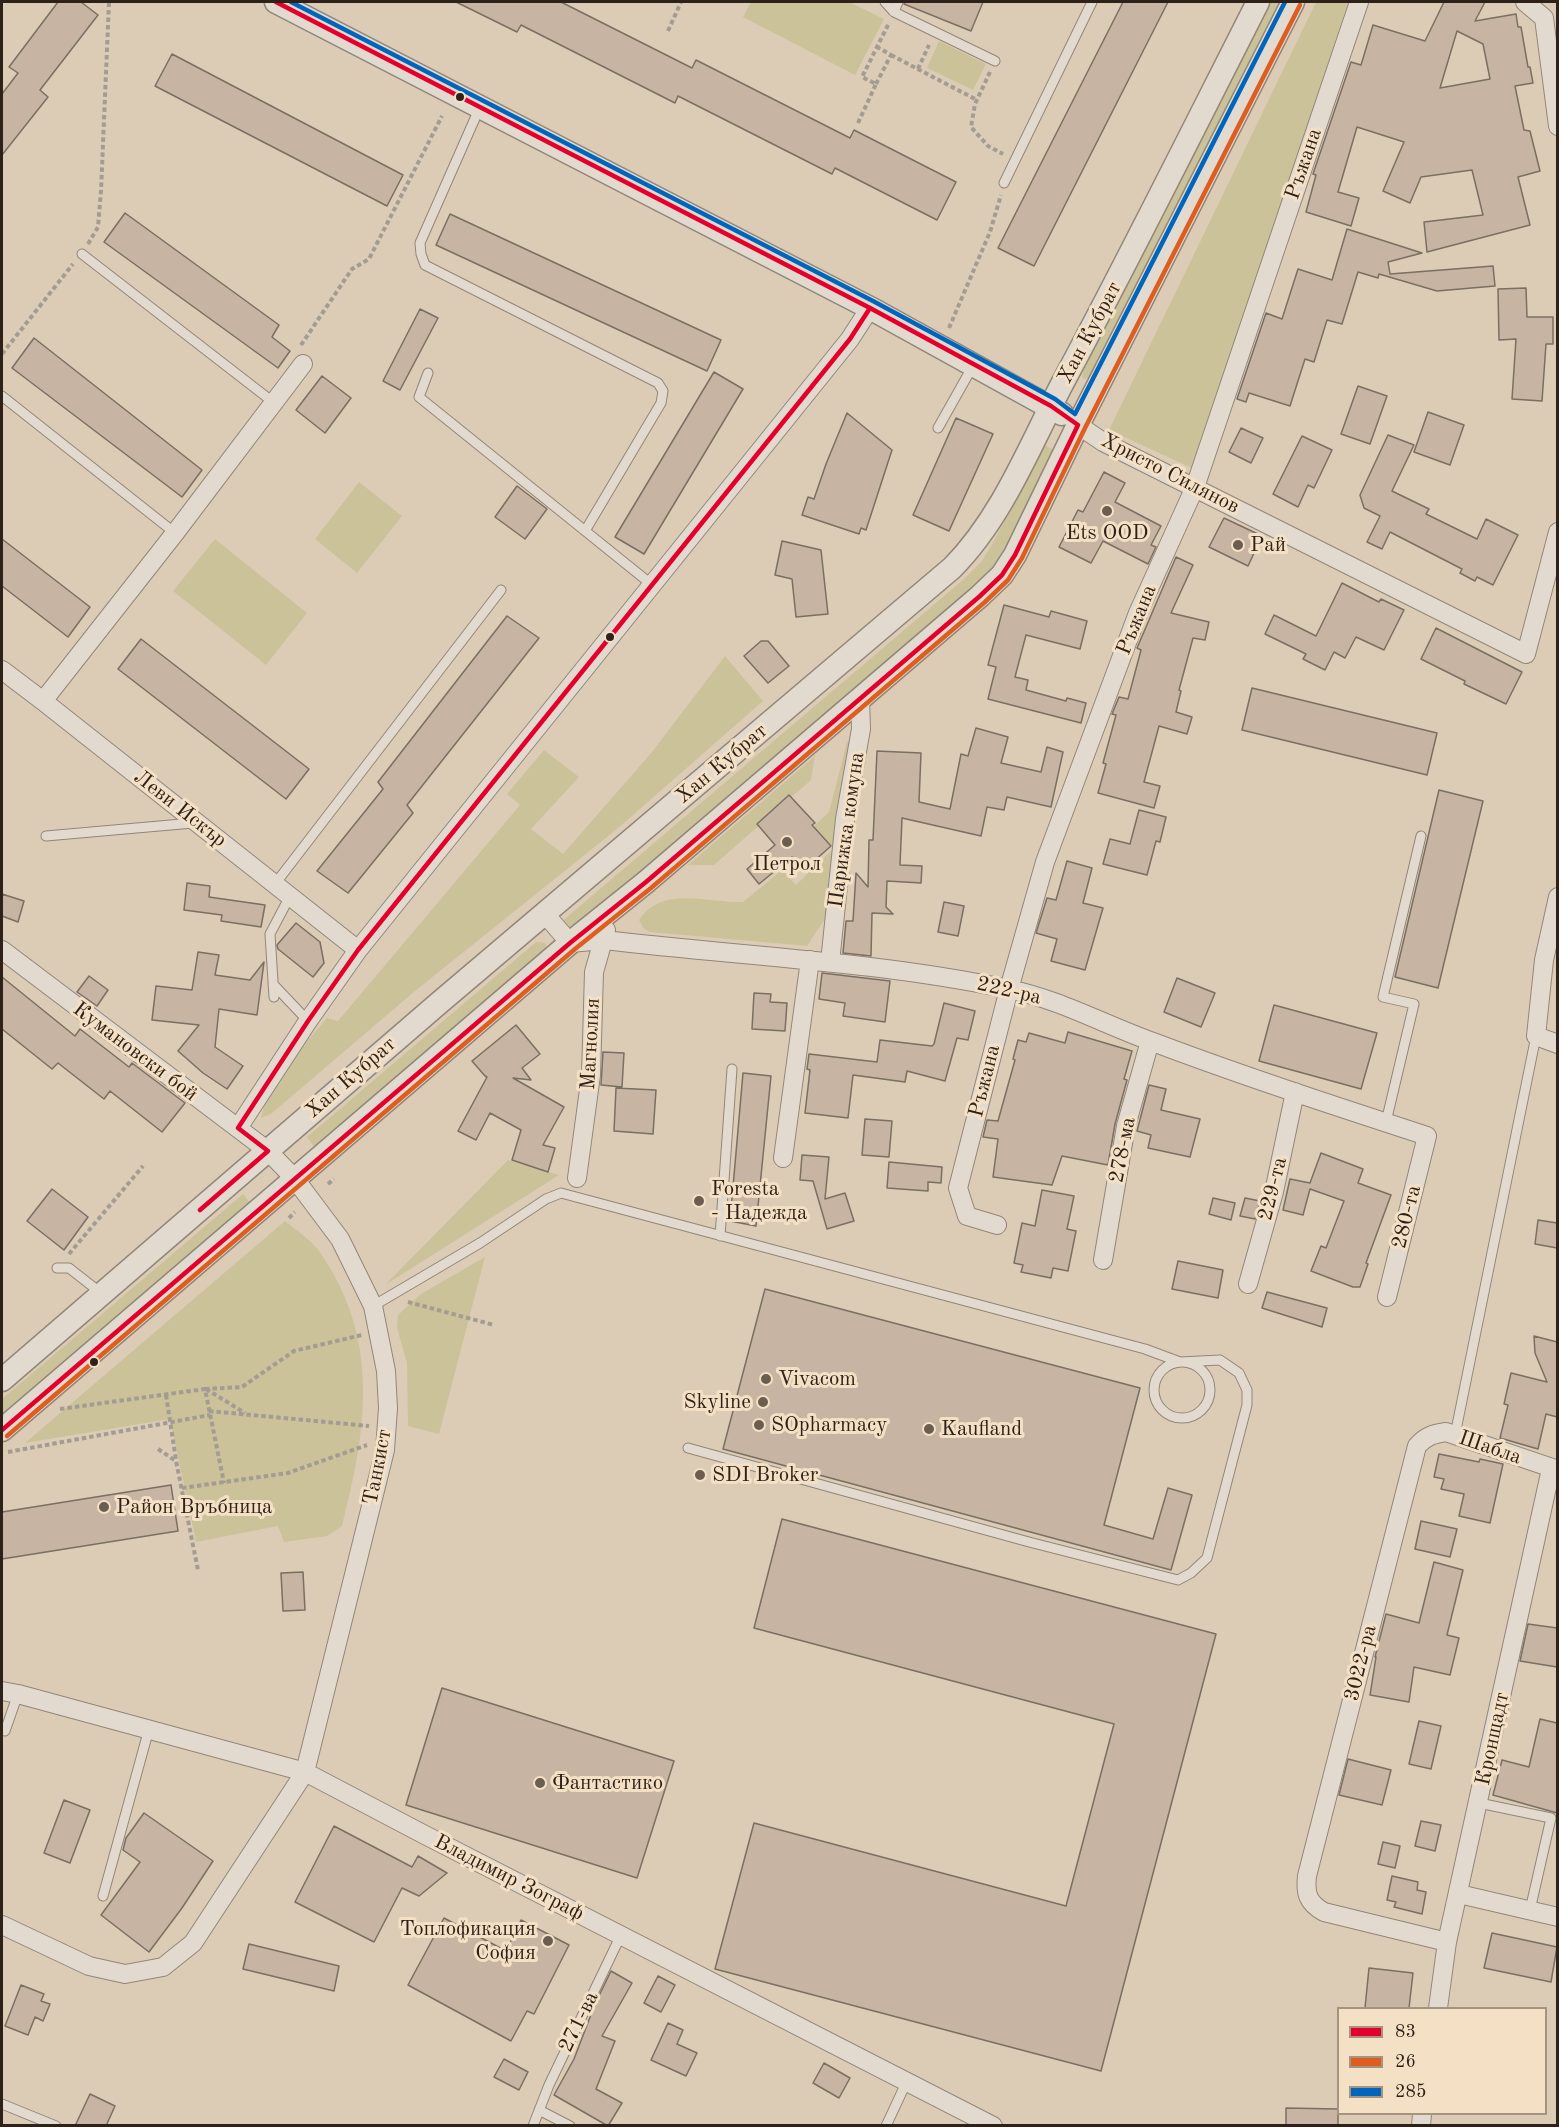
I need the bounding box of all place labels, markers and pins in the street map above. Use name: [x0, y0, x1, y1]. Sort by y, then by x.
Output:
unlabelled marker: [454, 91, 466, 103]
marker: Ets OOD: [1100, 504, 1114, 518]
place label: Ets OOD: [1066, 520, 1148, 546]
place label: Рай: [1250, 532, 1286, 558]
marker: Рай: [1231, 538, 1245, 552]
unlabelled marker: [604, 631, 616, 643]
marker: Петрол: [780, 835, 794, 849]
place label: Петрол: [753, 851, 821, 877]
place label: Foresta - Надежда: [711, 1176, 807, 1226]
marker: Foresta - Надежда: [692, 1194, 706, 1208]
unlabelled marker: [88, 1356, 100, 1368]
place label: Vivacom: [778, 1366, 856, 1392]
marker: Vivacom: [759, 1372, 773, 1386]
place label: Skyline: [684, 1389, 751, 1415]
marker: Skyline: [756, 1395, 770, 1409]
place label: SOpharmacy: [771, 1412, 887, 1438]
place label: Kaufland: [941, 1416, 1022, 1442]
marker: SOpharmacy: [752, 1418, 766, 1432]
marker: Kaufland: [922, 1422, 936, 1436]
place label: SDI Broker: [712, 1462, 818, 1488]
marker: SDI Broker: [693, 1468, 707, 1482]
place label: Район Връбница: [116, 1494, 272, 1520]
marker: Район Връбница: [97, 1500, 111, 1514]
place label: Фантастико: [552, 1770, 663, 1796]
marker: Фантастико: [533, 1776, 547, 1790]
place label: Топлофикация София: [400, 1916, 536, 1966]
marker: Топлофикация София: [541, 1934, 555, 1948]

